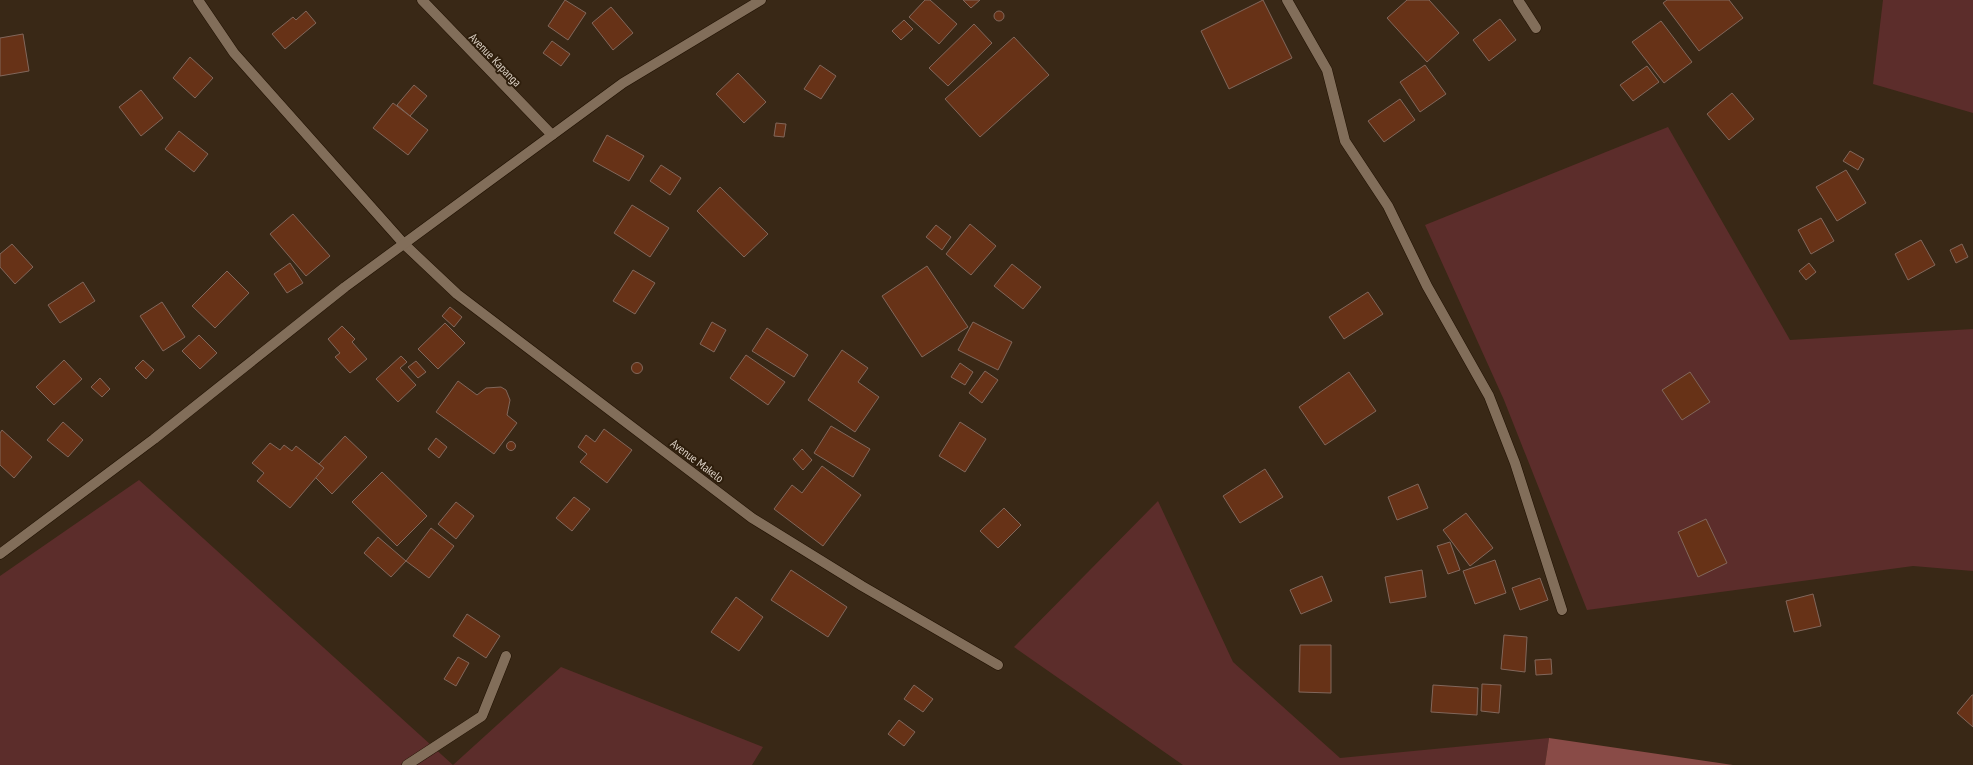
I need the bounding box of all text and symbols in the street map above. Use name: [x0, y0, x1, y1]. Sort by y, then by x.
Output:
street label: Avenue Kapanga: [466, 30, 525, 90]
street label: Avenue Makelo: [668, 436, 727, 485]

